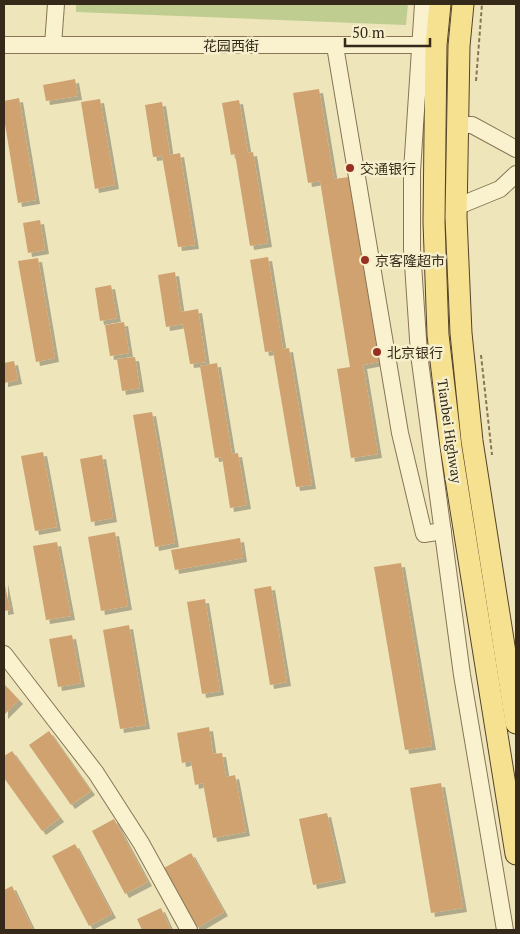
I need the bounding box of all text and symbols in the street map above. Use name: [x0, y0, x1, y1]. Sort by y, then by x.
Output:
scale bar: [345, 15, 430, 47]
text: 50 m: [352, 22, 385, 42]
street label: 花园西街: [203, 36, 259, 55]
place label: 交通银行: [360, 159, 416, 178]
marker: 交通银行: [344, 162, 356, 174]
place label: 京客隆超市: [375, 251, 445, 270]
marker: 京客隆超市: [359, 254, 371, 266]
place label: 北京银行: [387, 343, 443, 362]
marker: 北京银行: [371, 346, 383, 358]
street label: Tianbei Highway: [433, 378, 467, 485]

